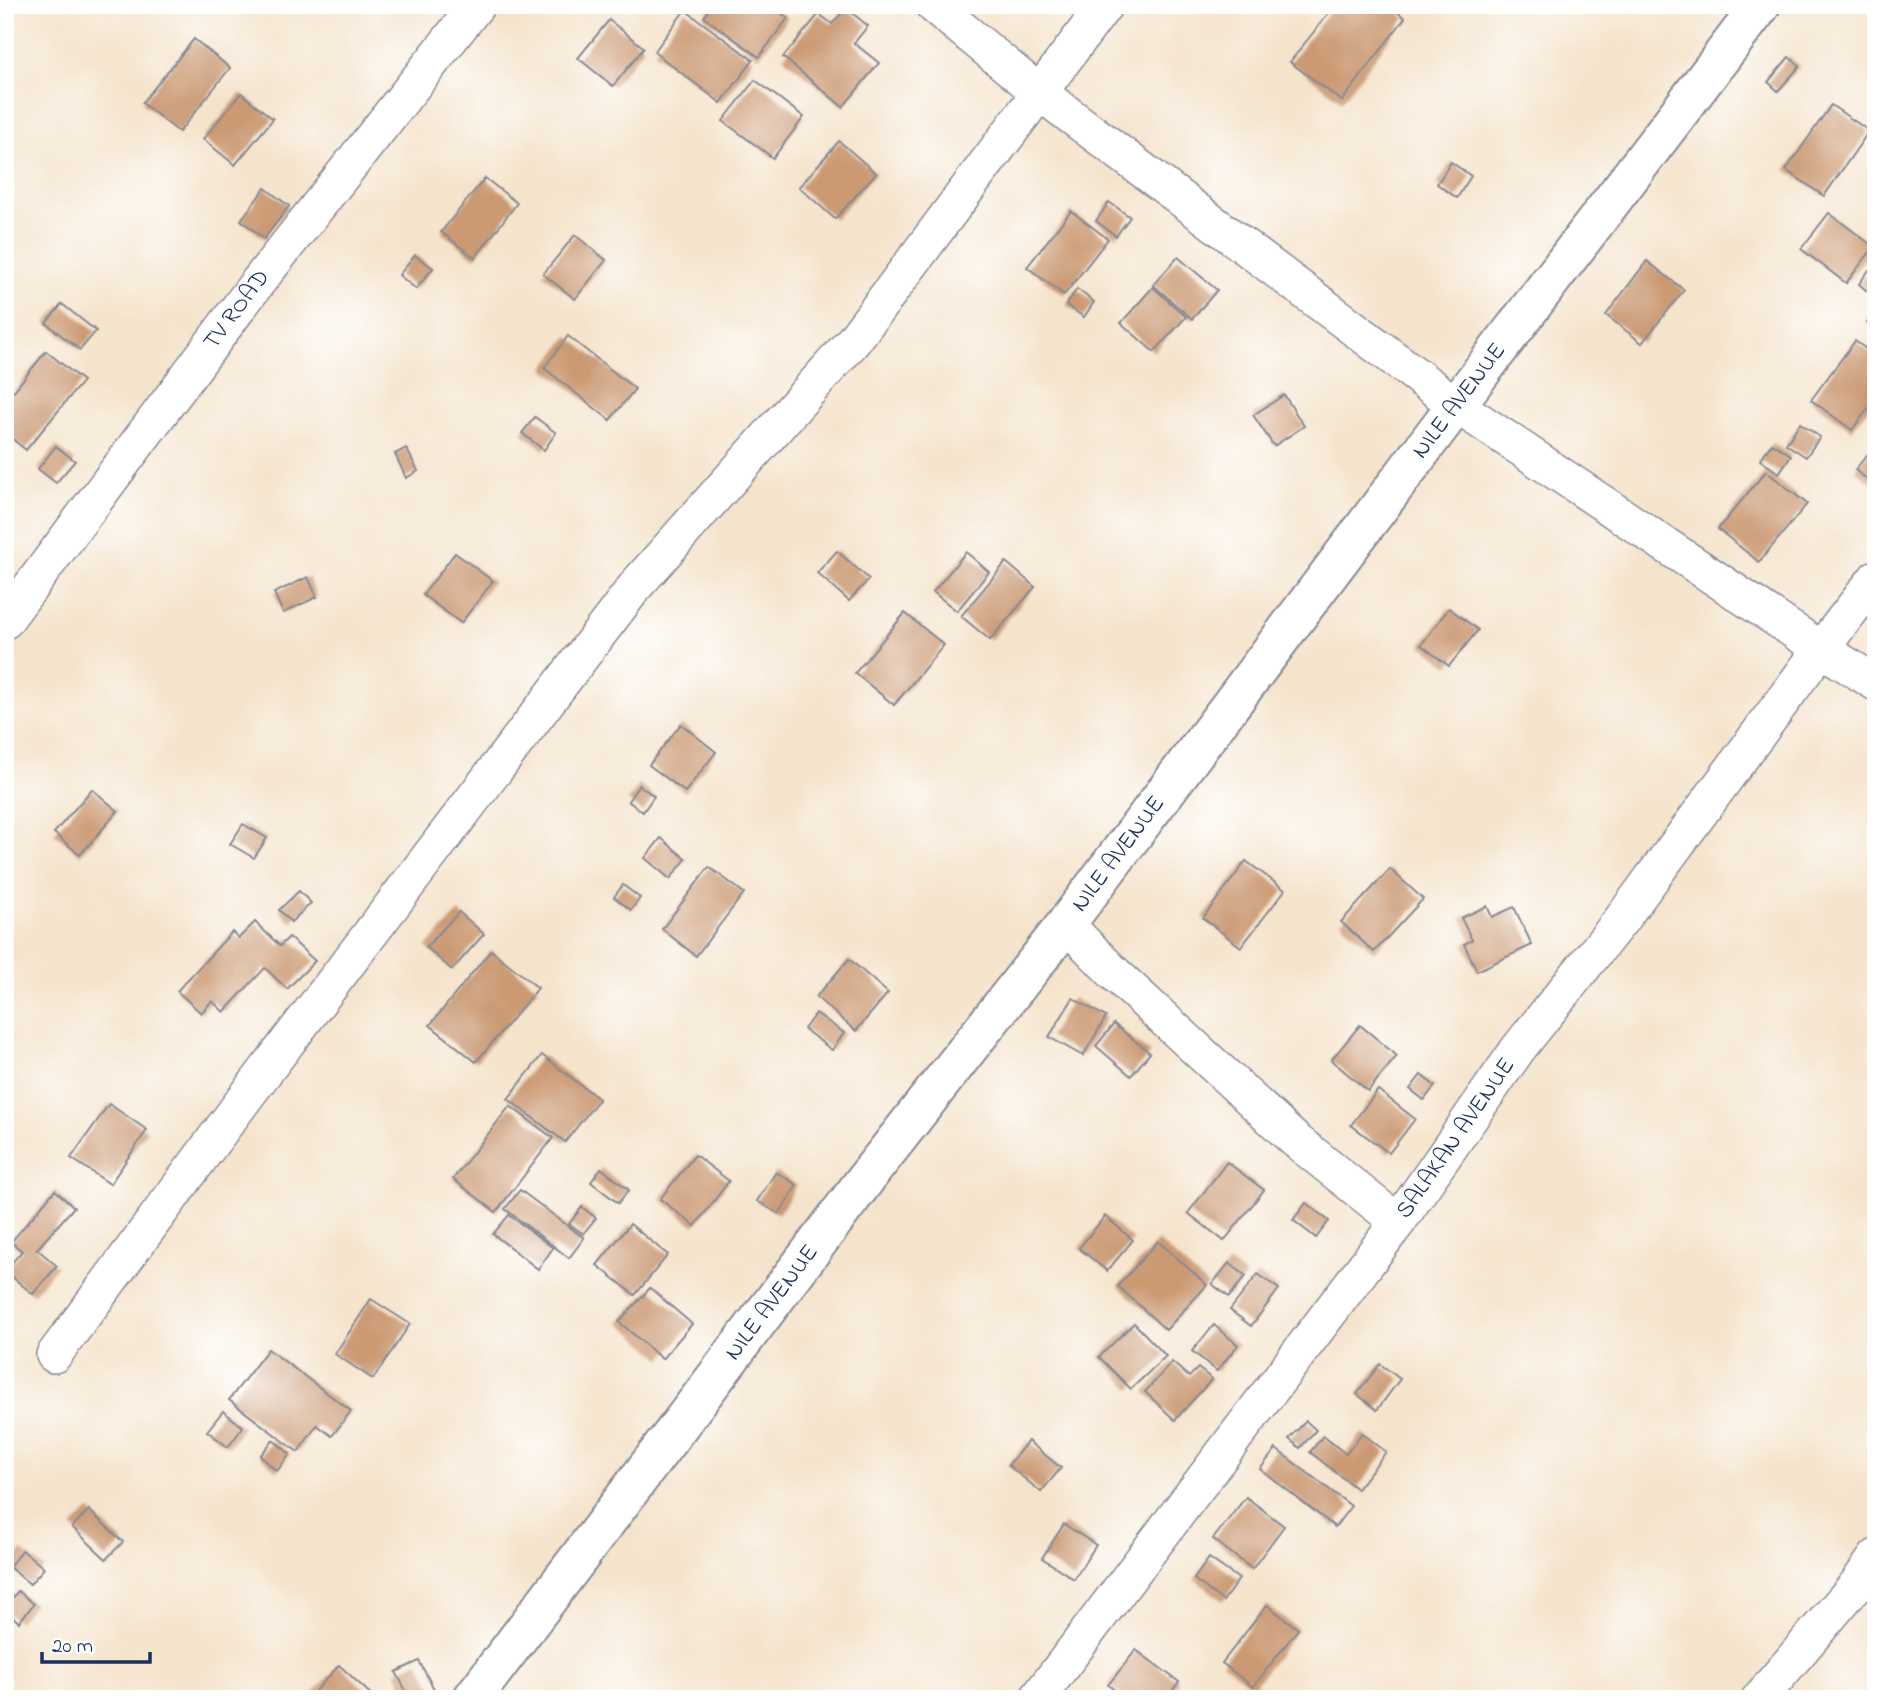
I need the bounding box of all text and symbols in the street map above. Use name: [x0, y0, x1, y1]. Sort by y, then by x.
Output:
street label: TV ROAD: [195, 262, 279, 358]
street label: NILE AVENUE: [1404, 335, 1515, 466]
street label: NILE AVENUE: [1063, 788, 1174, 920]
street label: SALAKAN AVENUE: [1388, 1051, 1524, 1226]
street label: NILE AVENUE: [716, 1237, 828, 1368]
scale bar: [42, 1620, 150, 1664]
text: 20 m: [52, 1632, 93, 1662]

